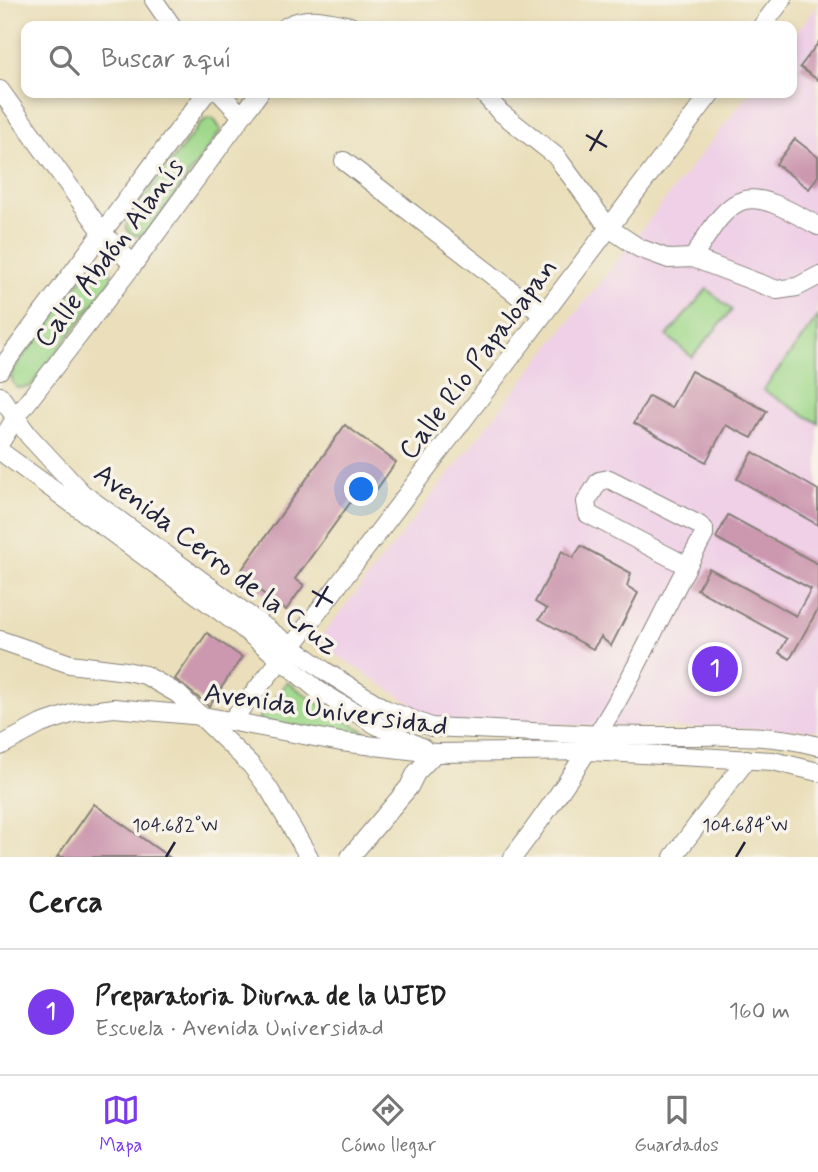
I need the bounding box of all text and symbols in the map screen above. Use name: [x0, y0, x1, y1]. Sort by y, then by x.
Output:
search box: [21, 21, 797, 98]
icon: search: [45, 41, 83, 79]
text: Buscar aquí: [101, 43, 232, 77]
street label: Calle Abdón Alanís: [26, 151, 194, 356]
street label: Calle Río Papaloapan: [391, 251, 567, 468]
street label: Avenida Cerro de la Cruz: [86, 456, 345, 664]
your location: [344, 472, 378, 506]
pin: 1: [692, 643, 738, 695]
street label: Avenida Universidad: [201, 675, 450, 746]
text: 104.682°W: [132, 814, 218, 838]
text: 104.684°W: [702, 814, 788, 838]
text: Cerca: [28, 883, 103, 922]
text: Preparatoria Diurna de la UJED: [95, 980, 447, 1014]
text: 1: [46, 997, 56, 1027]
text: 160 m: [729, 997, 790, 1027]
text: Escuela · Avenida Universidad: [95, 1014, 384, 1044]
tab: Mapa: [99, 1091, 142, 1158]
tab: Cómo llegar: [341, 1091, 436, 1158]
tab: Guardados: [634, 1091, 719, 1158]

